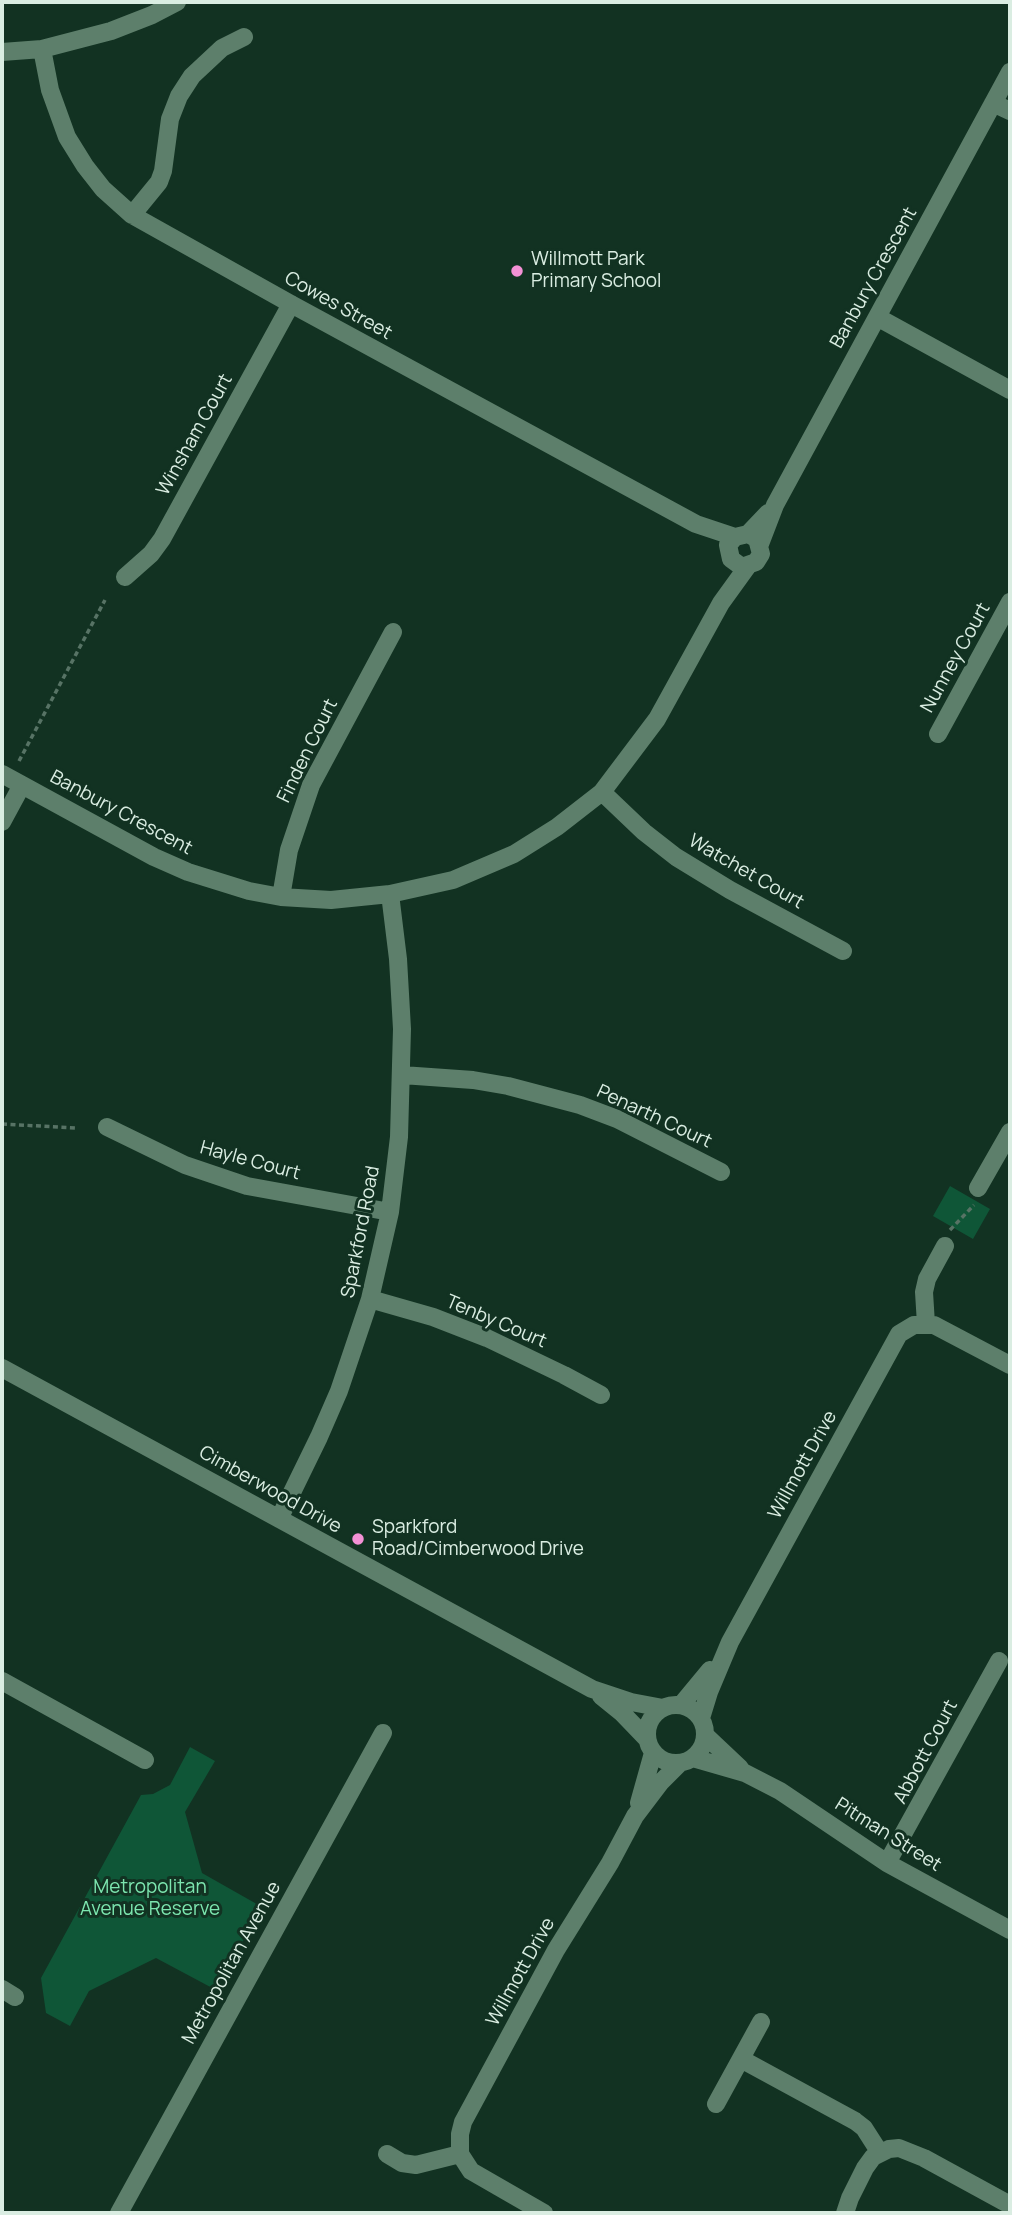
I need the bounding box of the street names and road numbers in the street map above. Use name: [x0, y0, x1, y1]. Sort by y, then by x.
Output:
street label: Banbury Crescent: [826, 203, 922, 353]
street label: Cowes Street: [280, 267, 396, 345]
street label: Winsham Court: [152, 370, 238, 500]
street label: Nunney Court: [916, 599, 996, 717]
street label: Finden Court: [273, 695, 343, 807]
street label: Banbury Crescent: [46, 766, 196, 860]
street label: Watchet Court: [684, 830, 808, 914]
street label: Penarth Court: [593, 1080, 715, 1154]
street label: Hayle Court: [197, 1137, 303, 1185]
street label: Sparkford Road: [337, 1164, 385, 1300]
street label: Tenby Court: [442, 1291, 550, 1353]
street label: Willmott Drive: [764, 1407, 842, 1523]
street label: Cimberwood Drive: [195, 1441, 345, 1539]
street label: Abbott Court: [889, 1696, 963, 1808]
street label: Pitman Street: [831, 1793, 945, 1877]
street label: Metropolitan Avenue: [178, 1878, 286, 2048]
street label: Willmott Drive: [482, 1914, 560, 2030]

